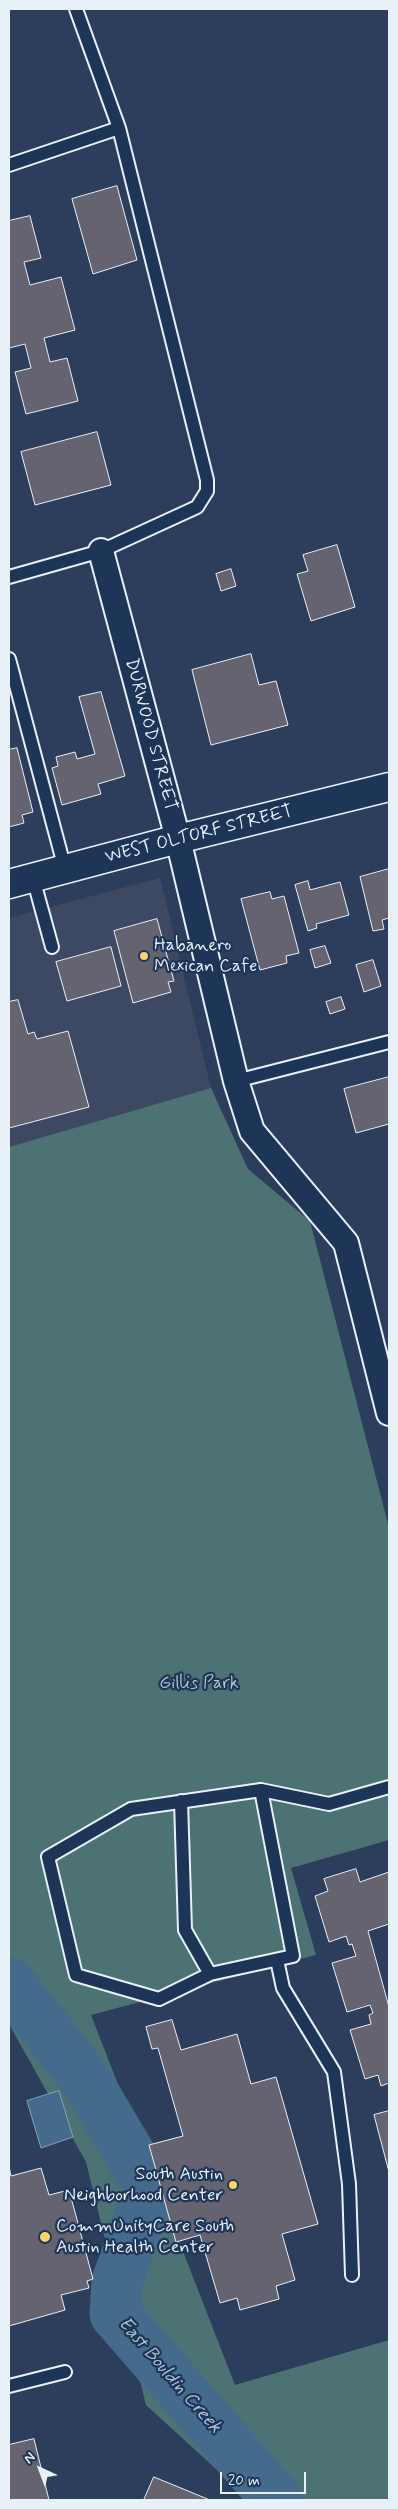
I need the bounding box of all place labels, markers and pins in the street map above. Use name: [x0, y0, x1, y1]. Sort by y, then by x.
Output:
place label: Habanero Mexican Cafe: [154, 935, 257, 978]
marker: Habanero Mexican Cafe: [138, 950, 150, 962]
place label: South Austin Neighborhood Center: [64, 2164, 223, 2206]
marker: South Austin Neighborhood Center: [227, 2179, 239, 2191]
place label: CommUnityCare South Austin Health Center: [56, 2216, 234, 2258]
marker: CommUnityCare South Austin Health Center: [38, 2230, 52, 2244]

